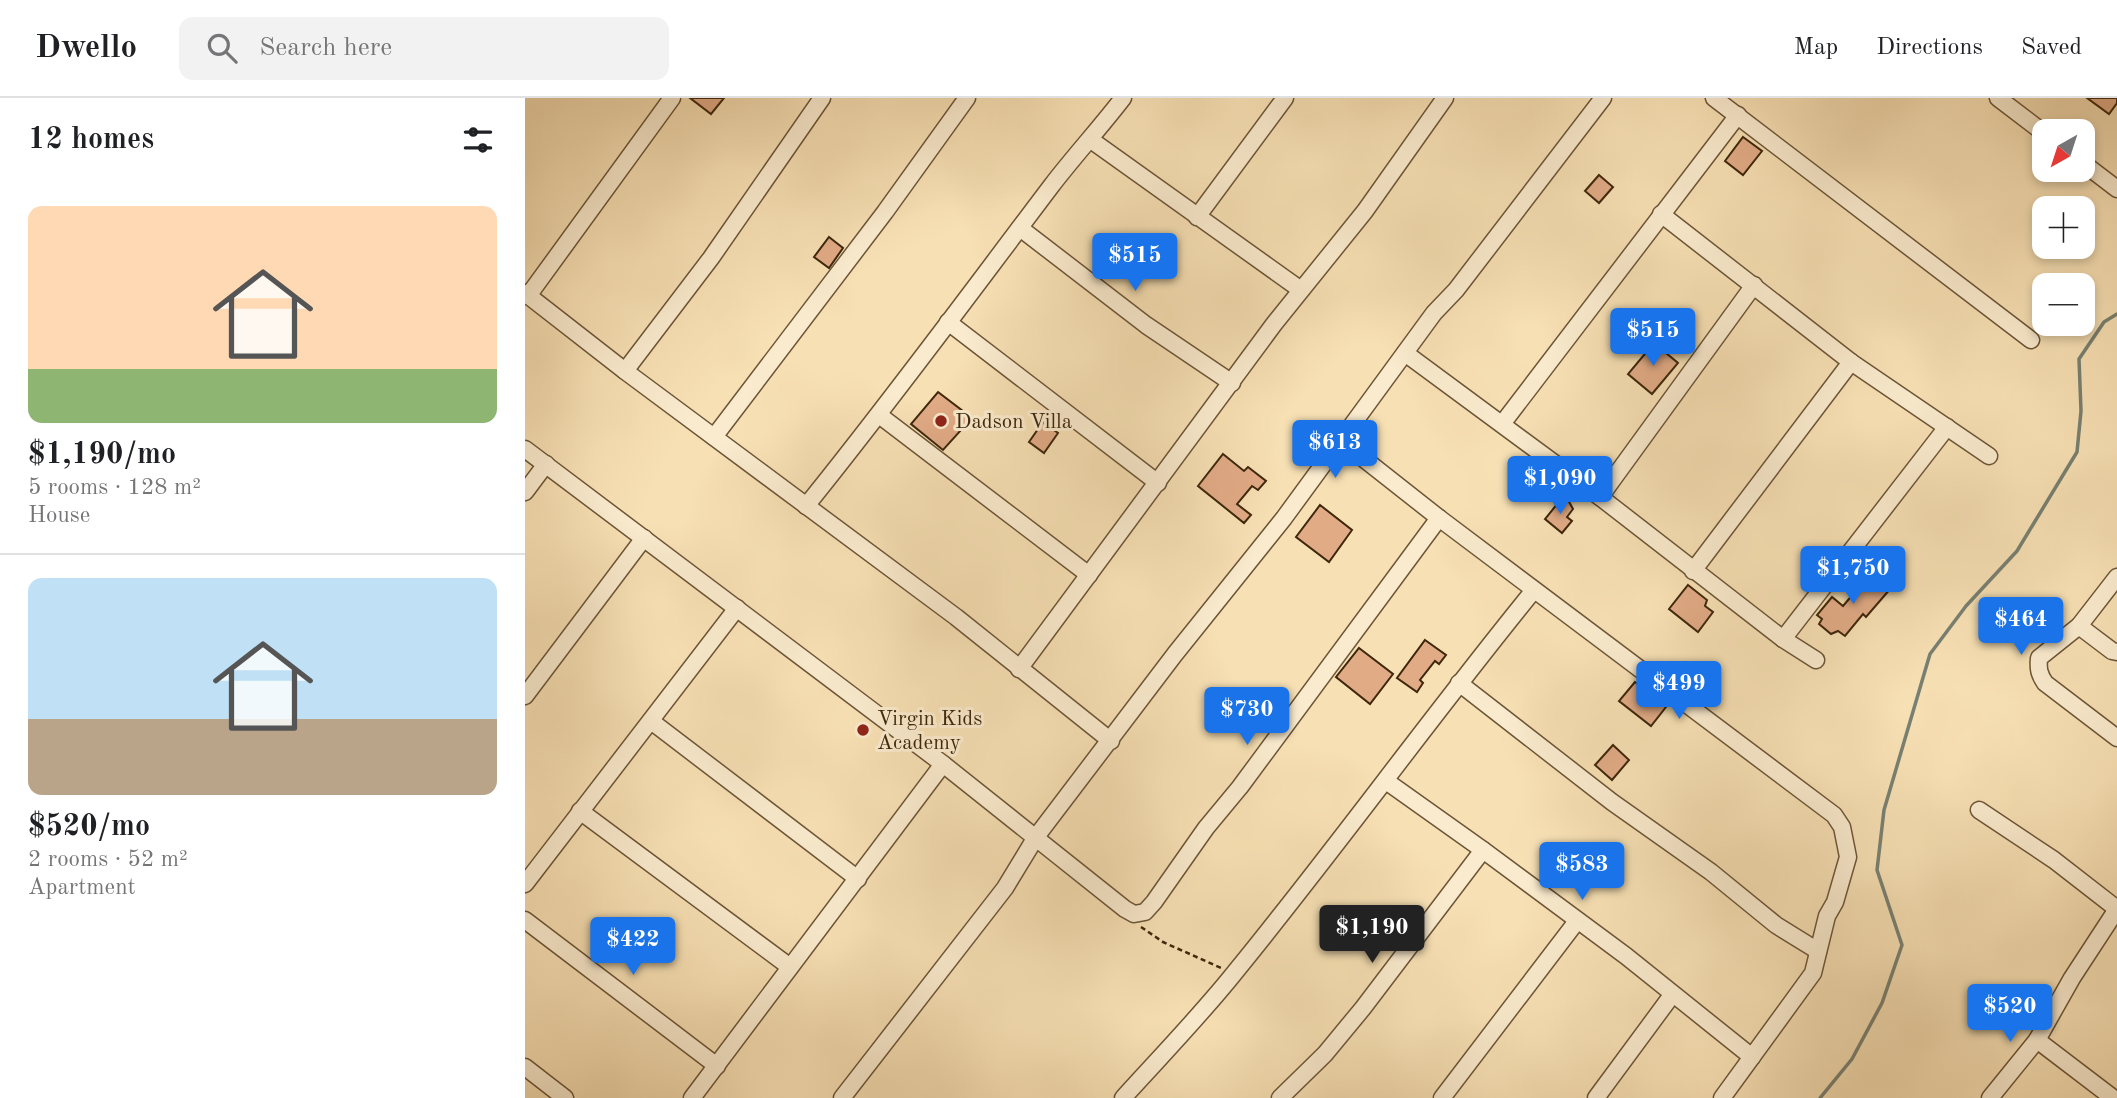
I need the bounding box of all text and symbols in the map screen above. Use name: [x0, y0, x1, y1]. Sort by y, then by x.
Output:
search box: [179, 17, 669, 80]
icon: search: [203, 29, 241, 67]
text: Dwello: [35, 32, 137, 65]
text: Search here: [259, 35, 392, 61]
text: Map: [1794, 36, 1838, 60]
text: Directions: [1876, 36, 1983, 60]
text: Saved: [2021, 36, 2082, 60]
north arrow: [2032, 119, 2095, 182]
map controls: [2032, 119, 2095, 336]
icon: filters: [459, 121, 497, 159]
text: 12 homes: [28, 125, 154, 155]
button: +: [2032, 196, 2095, 259]
pin: $515: [1094, 234, 1176, 293]
text: $515: [1108, 244, 1162, 267]
icon: home: [200, 251, 326, 377]
button: −: [2032, 273, 2095, 336]
pin: $515: [1612, 308, 1694, 368]
text: $515: [1626, 319, 1680, 342]
place label: Dadson Villa: [955, 412, 1072, 433]
marker: Dadson Villa: [933, 413, 949, 429]
pin: $613: [1294, 420, 1376, 480]
text: $613: [1308, 431, 1362, 454]
text: $1,190/mo: [28, 440, 176, 470]
pin: $1,090: [1503, 456, 1617, 516]
text: $1,090: [1523, 467, 1597, 490]
text: 5 rooms · 128 m²: [28, 476, 201, 499]
text: House: [28, 504, 90, 527]
pin: $1,750: [1796, 546, 1910, 606]
text: $1,750: [1816, 557, 1890, 580]
pin: $464: [1980, 598, 2062, 657]
text: $464: [1994, 608, 2048, 631]
icon: home: [200, 623, 326, 749]
pin: $499: [1638, 662, 1720, 721]
text: $499: [1652, 672, 1706, 695]
pin: $730: [1206, 688, 1288, 747]
text: $730: [1220, 698, 1274, 721]
place label: Virgin Kids Academy: [877, 709, 982, 754]
marker: Virgin Kids Academy: [855, 722, 871, 738]
text: $520/mo: [28, 812, 150, 842]
pin: $583: [1541, 842, 1623, 902]
text: 2 rooms · 52 m²: [28, 848, 188, 871]
text: $583: [1555, 853, 1609, 876]
text: Apartment: [28, 876, 136, 899]
pin: $1,190: [1315, 906, 1429, 965]
text: $1,190: [1335, 916, 1409, 939]
pin: $422: [592, 918, 674, 977]
text: $422: [606, 928, 660, 951]
pin: $520: [1969, 984, 2051, 1044]
text: $520: [1983, 995, 2037, 1018]

